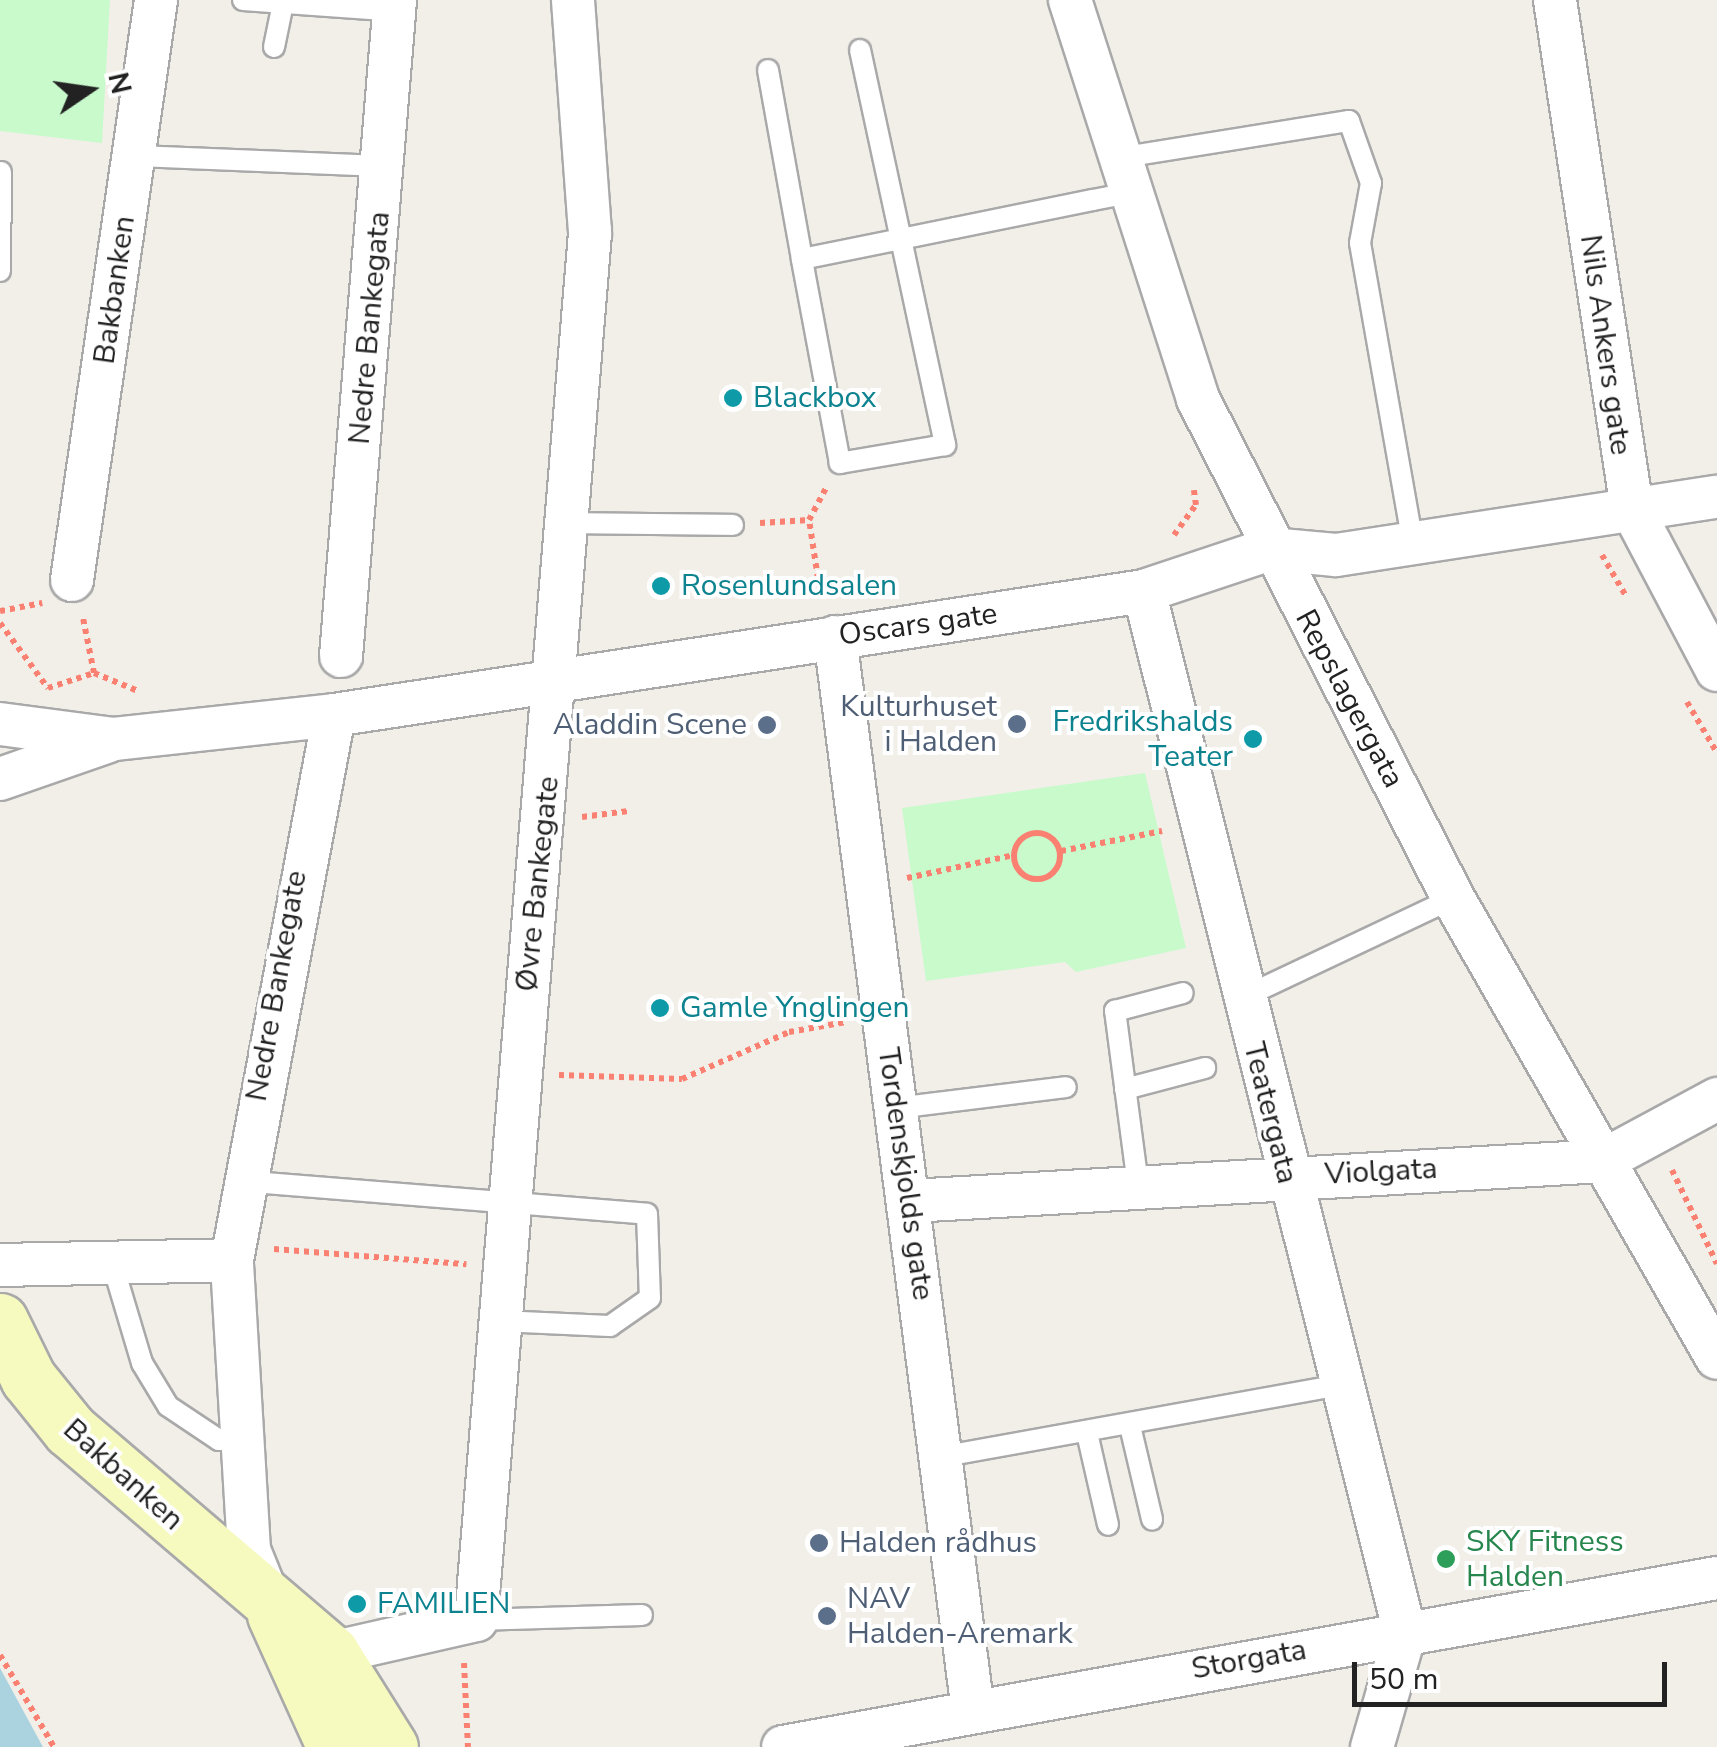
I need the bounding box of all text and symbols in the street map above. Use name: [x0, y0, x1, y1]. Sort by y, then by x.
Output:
north arrow: [40, 40, 140, 140]
text: N: [98, 69, 140, 98]
street label: Nedre Bankegata: [342, 210, 398, 446]
street label: Bakbanken: [87, 214, 143, 366]
street label: Nils Ankers gate: [1572, 233, 1638, 457]
place label: Blackbox: [753, 380, 877, 416]
marker: Blackbox: [722, 387, 744, 409]
place label: Rosenlundsalen: [681, 568, 897, 604]
marker: Rosenlundsalen: [650, 575, 672, 597]
street label: Oscars gate: [836, 596, 1000, 654]
street label: Repslagergata: [1287, 604, 1411, 794]
place label: Kulturhuset i Halden: [840, 689, 997, 760]
place label: Fredrikshalds Teater: [1052, 704, 1233, 774]
place label: Aladdin Scene: [553, 707, 747, 743]
marker: Kulturhuset i Halden: [1006, 713, 1028, 735]
marker: Aladdin Scene: [756, 714, 778, 736]
marker: Fredrikshalds Teater: [1242, 728, 1264, 750]
street label: Øvre Bankegate: [509, 775, 567, 993]
street label: Nedre Bankegate: [239, 868, 315, 1104]
place label: Gamle Ynglingen: [680, 990, 909, 1026]
marker: Gamle Ynglingen: [649, 997, 671, 1019]
street label: Teatergata: [1235, 1039, 1305, 1187]
street label: Tordenskjolds gate: [869, 1045, 941, 1303]
street label: Violgata: [1324, 1151, 1438, 1193]
street label: Bakbanken: [56, 1412, 190, 1538]
place label: SKY Fitness Halden: [1466, 1524, 1624, 1594]
place label: Halden rådhus: [839, 1525, 1037, 1561]
marker: Halden rådhus: [808, 1532, 830, 1554]
marker: SKY Fitness Halden: [1435, 1548, 1457, 1570]
place label: NAV Halden-Aremark: [847, 1581, 1073, 1652]
place label: FAMILIEN: [377, 1586, 511, 1622]
marker: FAMILIEN: [346, 1593, 368, 1615]
marker: NAV Halden-Aremark: [816, 1605, 838, 1627]
street label: Storgata: [1189, 1632, 1309, 1688]
scale bar: [1357, 1642, 1672, 1704]
text: 50 m: [1369, 1659, 1438, 1700]

